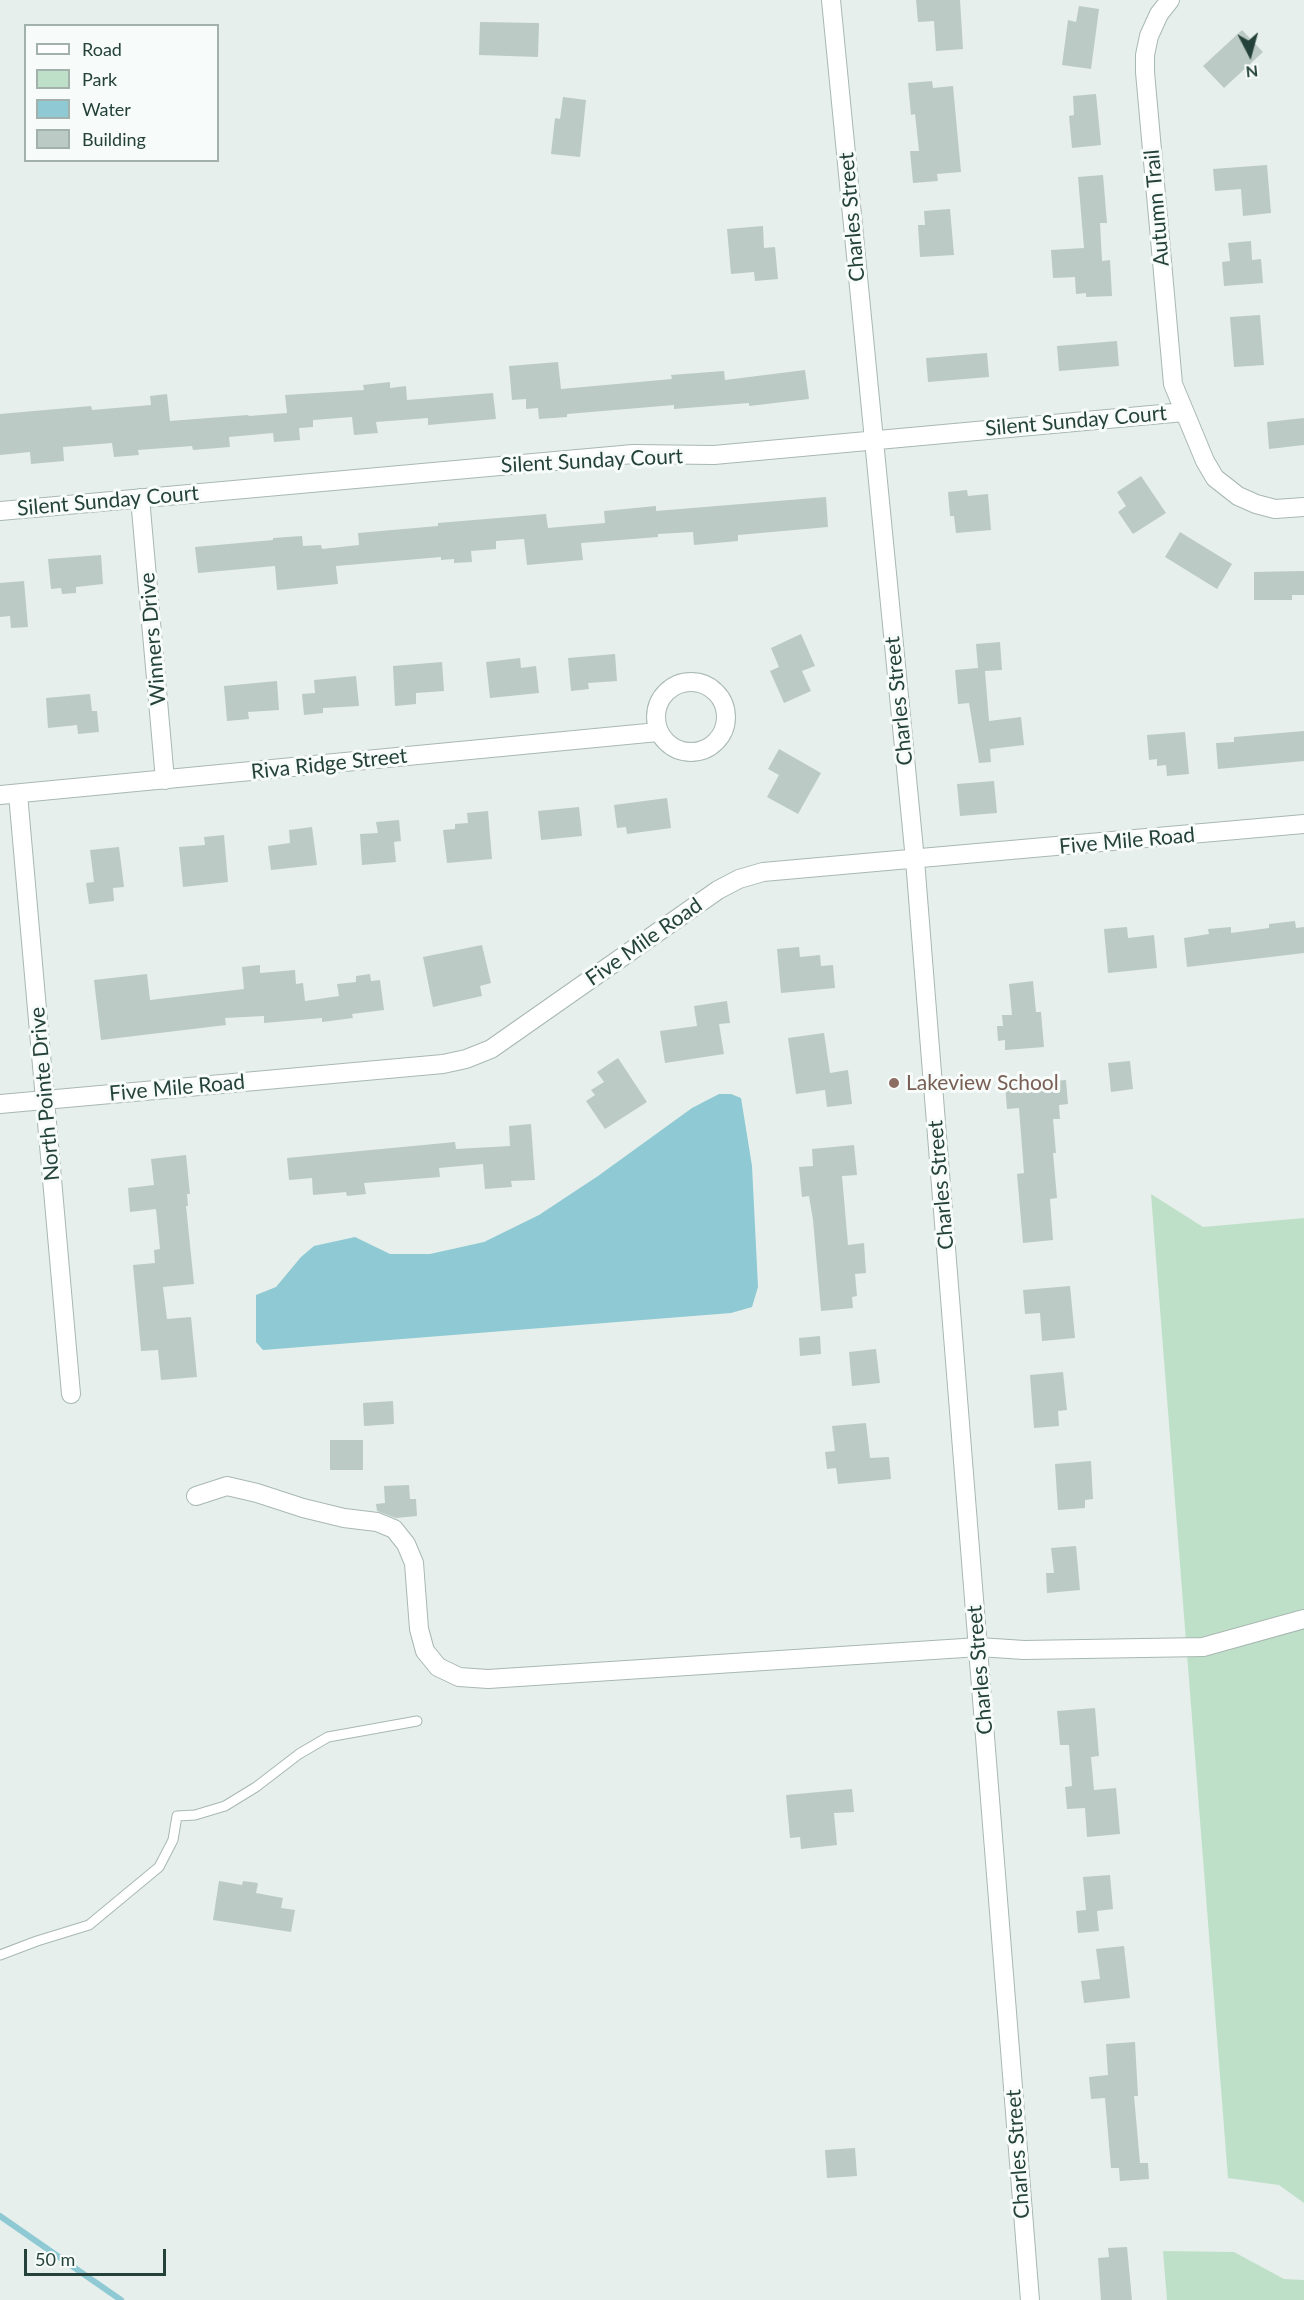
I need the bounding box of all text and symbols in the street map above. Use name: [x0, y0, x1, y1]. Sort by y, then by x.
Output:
legend: [24, 24, 219, 162]
north arrow: [1220, 24, 1280, 84]
text: Road: [82, 38, 122, 60]
text: N: [1245, 62, 1259, 82]
text: Park: [82, 68, 117, 90]
text: Water: [82, 98, 131, 120]
text: Building: [82, 128, 146, 150]
street label: Autumn Trail: [1139, 148, 1175, 268]
street label: Charles Street: [834, 151, 870, 283]
street label: Silent Sunday Court: [984, 401, 1168, 441]
street label: Silent Sunday Court: [500, 444, 684, 478]
street label: Silent Sunday Court: [16, 481, 200, 521]
street label: Winners Drive: [135, 571, 171, 707]
street label: Charles Street: [880, 635, 918, 767]
street label: Riva Ridge Street: [250, 743, 408, 785]
street label: Five Mile Road: [1058, 823, 1196, 859]
street label: Five Mile Road: [581, 893, 707, 991]
street label: North Pointe Drive: [25, 1006, 65, 1182]
street label: Five Mile Road: [108, 1070, 246, 1106]
place label: Lakeview School: [906, 1070, 1059, 1096]
marker: Lakeview School: [887, 1076, 901, 1090]
street label: Charles Street: [923, 1119, 959, 1251]
street label: Charles Street: [962, 1604, 998, 1736]
street label: Charles Street: [1001, 2088, 1035, 2220]
scale bar: [27, 2237, 170, 2275]
text: 50 m: [35, 2248, 75, 2270]

